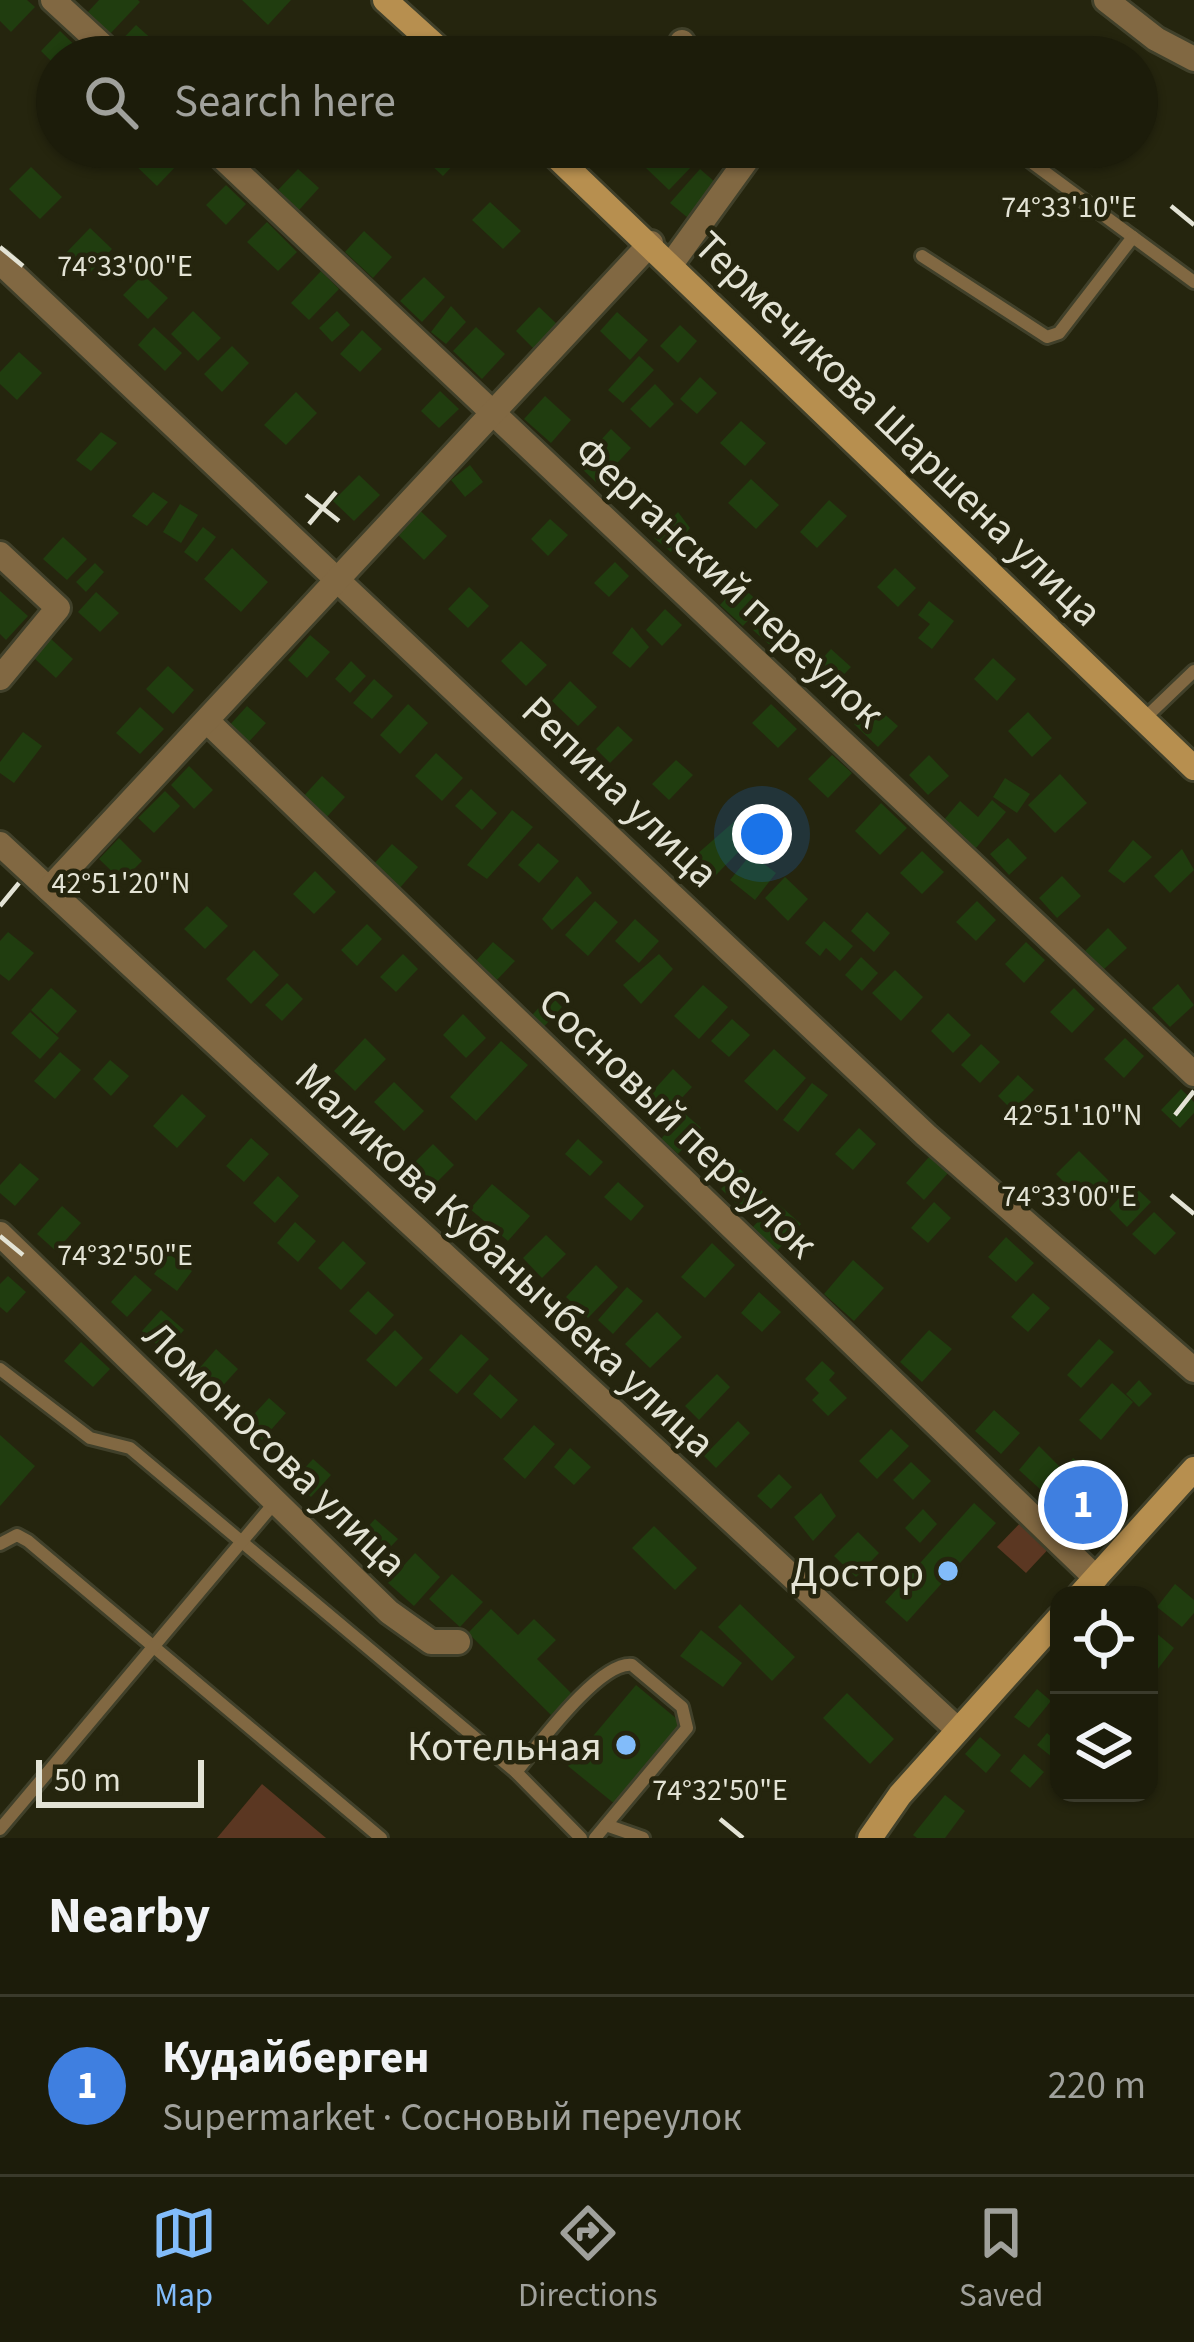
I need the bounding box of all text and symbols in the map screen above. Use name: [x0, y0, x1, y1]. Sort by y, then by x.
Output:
search box: [36, 36, 1158, 168]
icon: search: [78, 69, 144, 135]
text: Search here: [174, 70, 396, 134]
text: 74°33'10"E: [1001, 186, 1137, 229]
street label: Термечикова Шаршена улица: [680, 218, 1115, 641]
text: 74°33'00"E: [57, 245, 193, 288]
street label: Ферганский переулок: [560, 422, 897, 743]
street label: Репина улица: [507, 683, 732, 902]
your location: [732, 804, 792, 864]
text: 42°51'20"N: [51, 862, 191, 905]
street label: Сосновый переулок: [525, 974, 831, 1273]
street label: Маликова Кубанычбека улица: [281, 1049, 728, 1472]
text: 42°51'10"N: [1003, 1094, 1143, 1137]
text: 74°33'00"E: [1001, 1175, 1137, 1218]
text: 74°32'50"E: [57, 1234, 193, 1277]
street label: Ломоносова улица: [129, 1307, 420, 1592]
pin: 1: [1044, 1460, 1122, 1550]
place label: Достор: [791, 1543, 924, 1603]
marker: Достор: [935, 1558, 961, 1584]
map controls: [1050, 1586, 1158, 1802]
button: locate: [1050, 1586, 1158, 1694]
button: layers: [1050, 1694, 1158, 1802]
place label: Котельная: [407, 1717, 602, 1777]
marker: Котельная: [613, 1732, 639, 1758]
scale bar: [36, 1754, 204, 1807]
text: 50 m: [54, 1757, 121, 1804]
text: 74°32'50"E: [652, 1769, 788, 1812]
text: Nearby: [48, 1880, 210, 1952]
text: Кудайберген: [162, 2026, 430, 2090]
text: 1: [77, 2058, 97, 2114]
text: 220 m: [1048, 2058, 1146, 2114]
text: Supermarket · Сосновый переулок: [162, 2090, 742, 2146]
tab: Map: [151, 2200, 217, 2319]
tab: Directions: [518, 2200, 658, 2319]
tab: Saved: [959, 2200, 1043, 2319]

